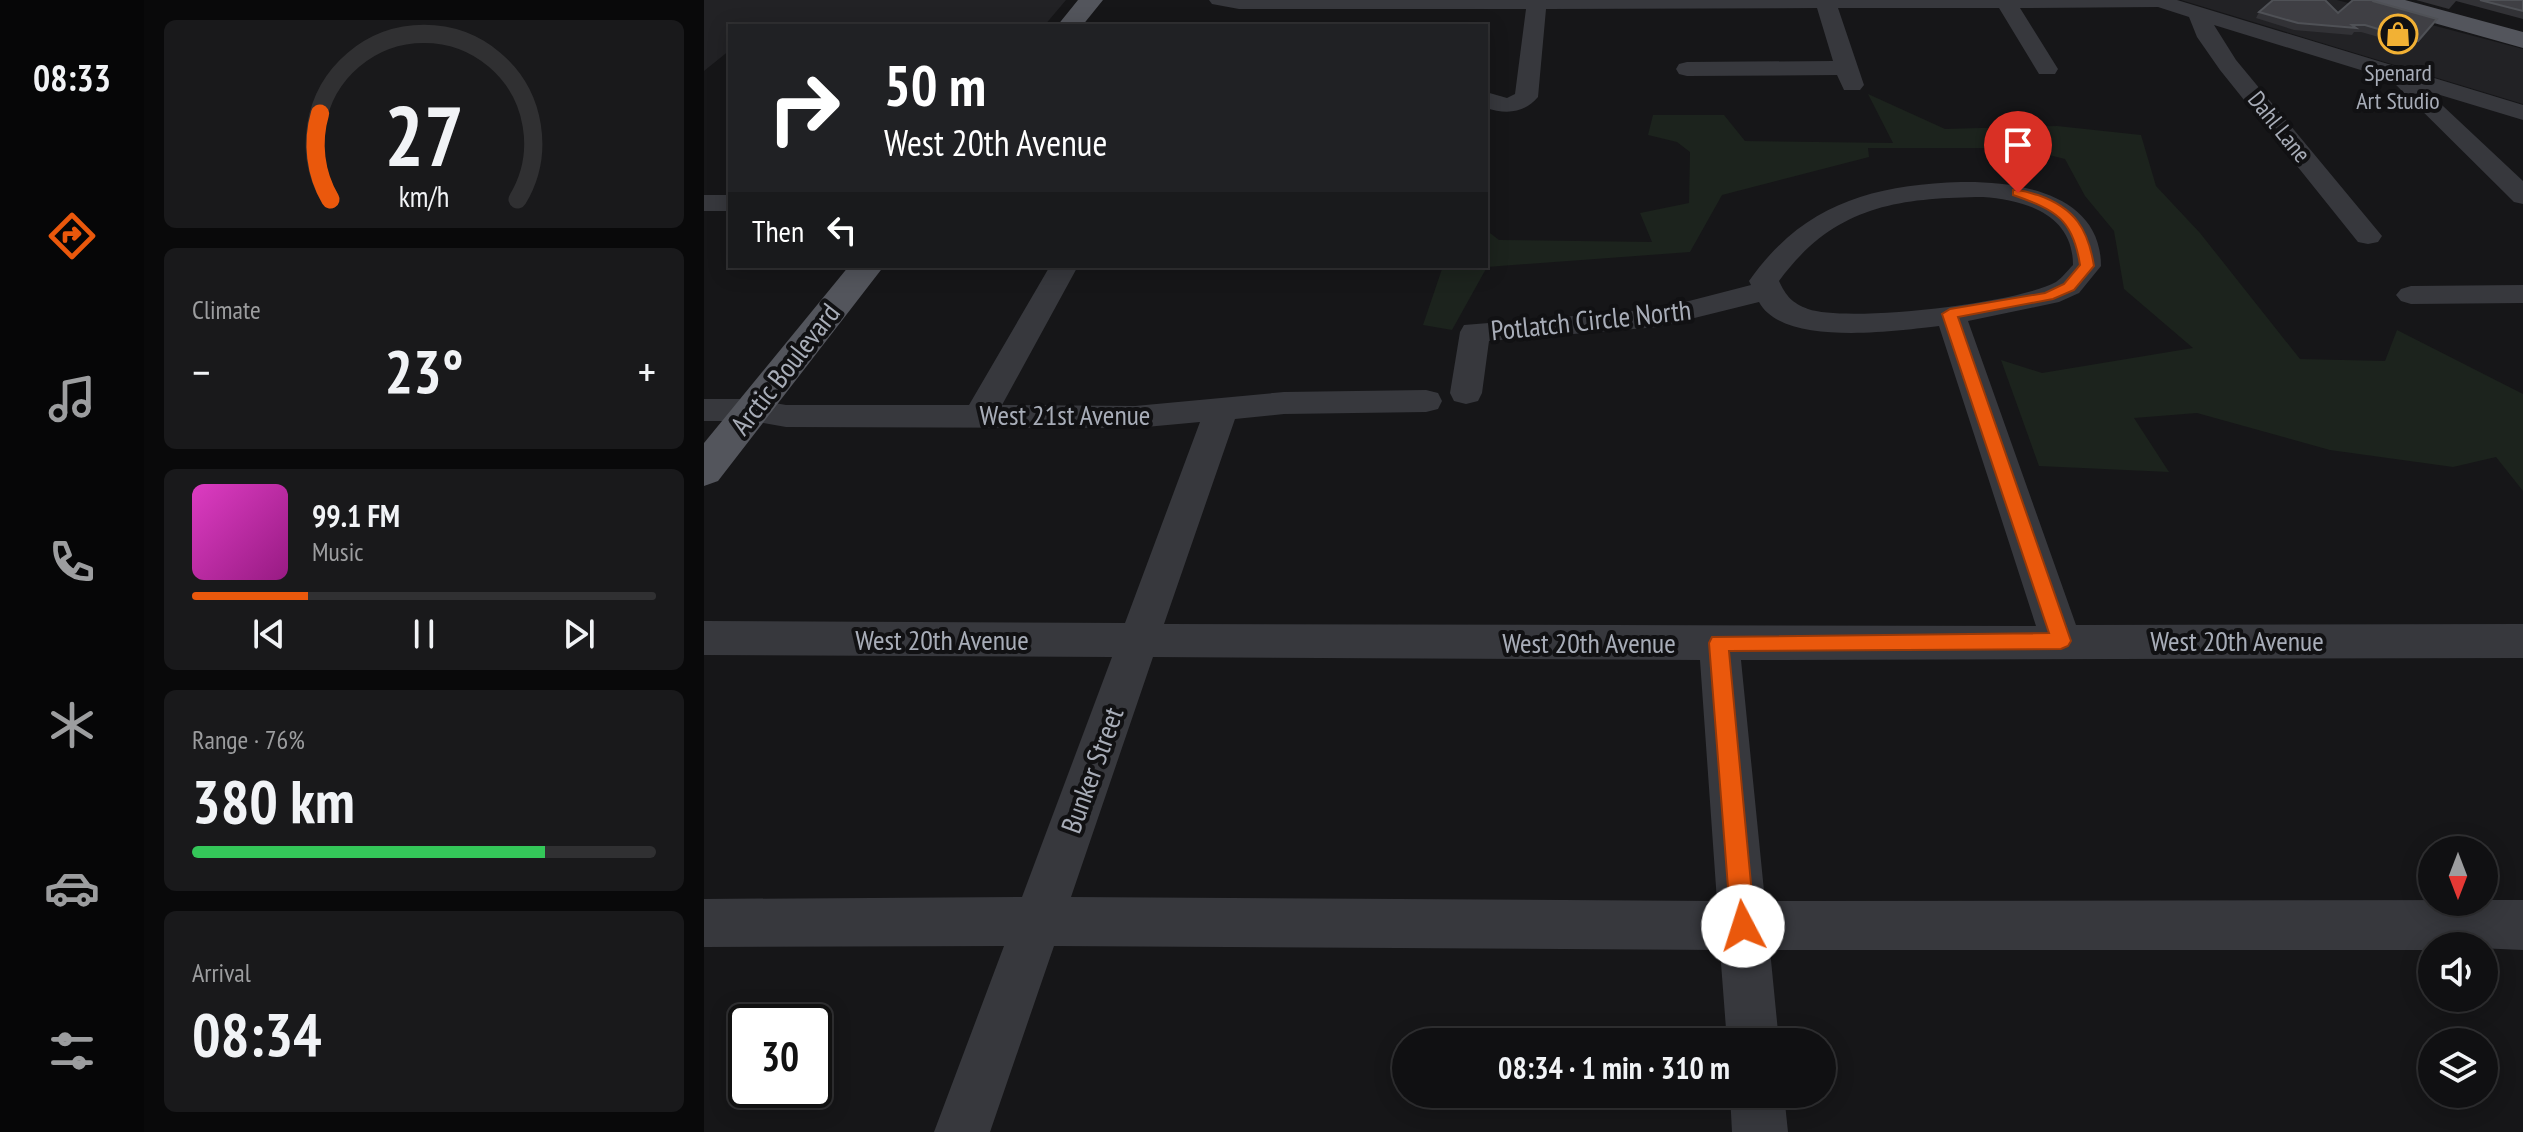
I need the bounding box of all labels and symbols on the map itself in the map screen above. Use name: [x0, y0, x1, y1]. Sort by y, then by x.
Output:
shop icon: Spenard Art Studio: [2377, 13, 2419, 55]
place label: Spenard Art Studio: [2356, 57, 2440, 116]
street label: Dahl Lane: [2241, 85, 2318, 169]
pin: [1984, 111, 2052, 193]
street label: Potlatch Circle North: [1489, 291, 1693, 348]
street label: Arctic Boulevard: [722, 295, 847, 442]
street label: West 21st Avenue: [980, 396, 1150, 433]
street label: West 20th Avenue: [855, 621, 1029, 658]
street label: West 20th Avenue: [2150, 622, 2324, 659]
street label: West 20th Avenue: [1502, 624, 1676, 661]
street label: Bunker Street: [1052, 702, 1131, 838]
north arrow: [2418, 836, 2498, 916]
position arrow: [1701, 884, 1785, 968]
speed limit sign: 30: [728, 1004, 832, 1108]

